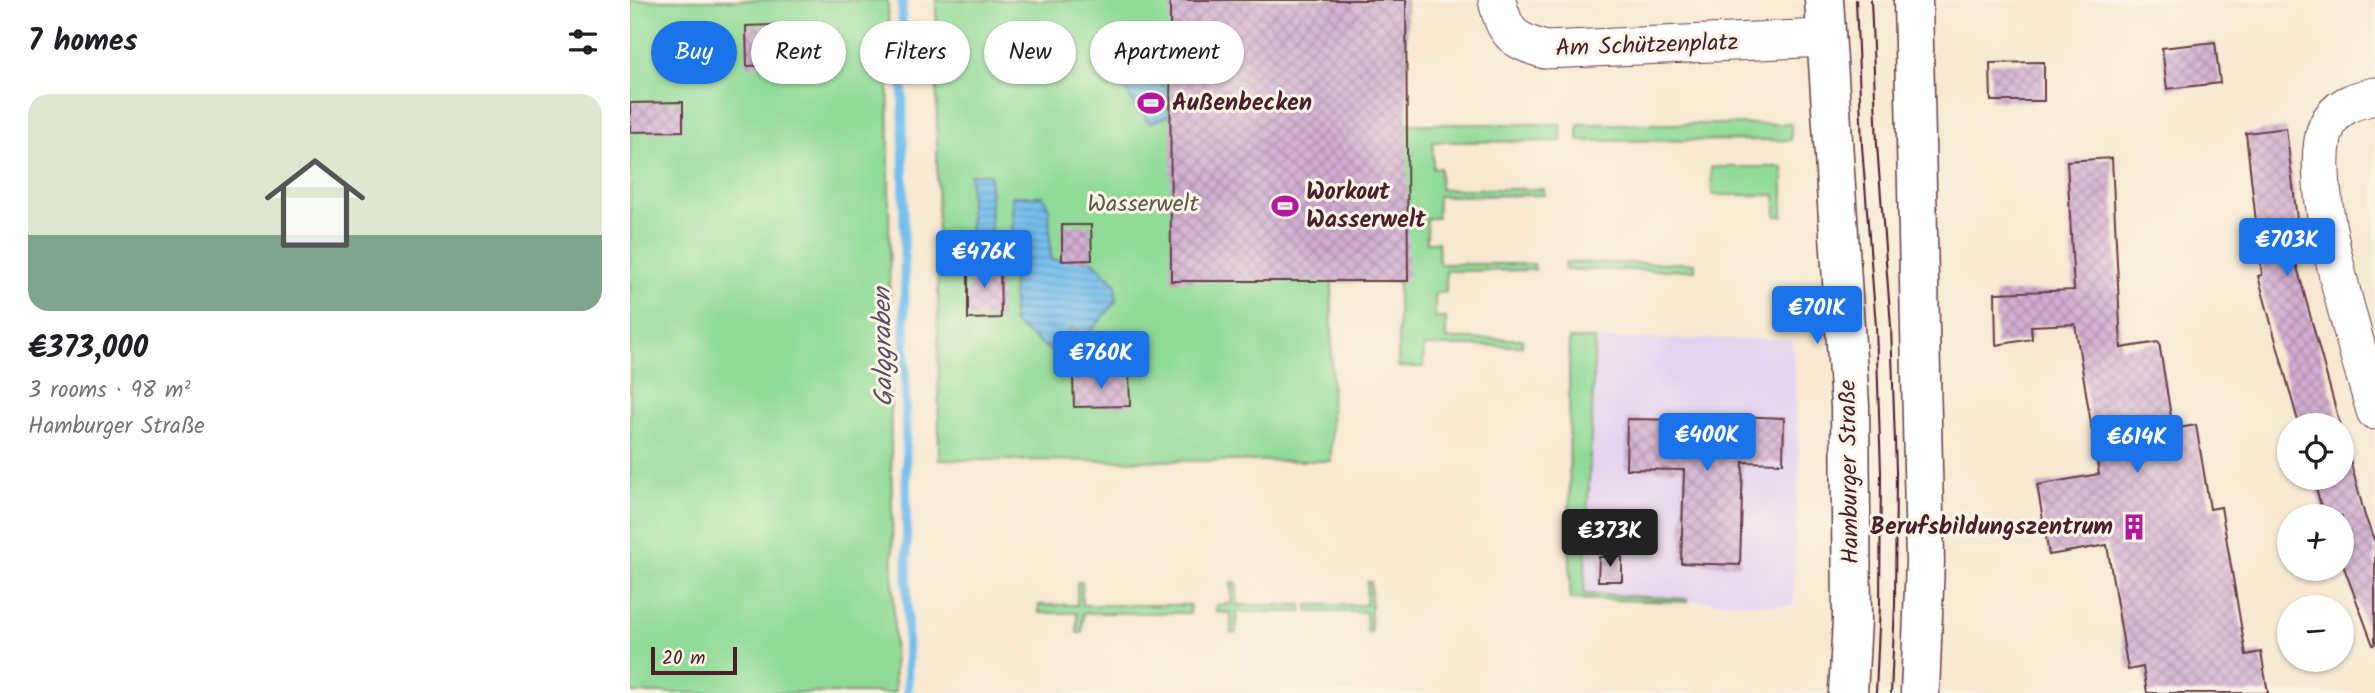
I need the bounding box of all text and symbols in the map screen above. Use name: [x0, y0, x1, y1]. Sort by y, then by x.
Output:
text: 7 homes: [28, 18, 138, 66]
chip: Buy: [651, 21, 737, 84]
chip: Rent: [751, 21, 846, 84]
chip: Filters: [860, 21, 970, 84]
chip: New: [984, 21, 1076, 84]
chip: Apartment: [1090, 21, 1244, 84]
icon: filters: [564, 23, 602, 61]
street label: Am Schützenplatz: [1555, 23, 1739, 69]
place label: Außenbecken: [1172, 84, 1312, 123]
sports icon: Außenbecken: [1136, 88, 1166, 118]
icon: home: [252, 140, 378, 266]
place label: Workout Wasserwelt: [1306, 173, 1427, 240]
park label: Wasserwelt: [1087, 185, 1199, 224]
sports icon: Workout Wasserwelt: [1270, 191, 1300, 221]
pin: €703K: [2238, 218, 2336, 278]
text: €703K: [2255, 223, 2319, 259]
pin: €476K: [935, 230, 1033, 290]
text: €476K: [952, 235, 1016, 271]
water label: Galggraben: [862, 285, 906, 407]
pin: €701K: [1768, 286, 1866, 346]
text: €701K: [1788, 291, 1846, 327]
text: €373,000: [28, 325, 148, 373]
pin: €760K: [1052, 332, 1150, 391]
text: €760K: [1069, 336, 1133, 372]
text: 3 rooms · 98 m²: [28, 373, 191, 409]
street label: Hamburger Straße: [1829, 379, 1871, 565]
text: Hamburger Straße: [28, 409, 205, 445]
map controls: [2277, 413, 2354, 672]
button: locate: [2277, 413, 2354, 490]
pin: €400K: [1658, 414, 1756, 473]
pin: €614K: [2088, 416, 2186, 475]
text: €400K: [1675, 418, 1739, 454]
text: €614K: [2107, 420, 2167, 456]
button: +: [2277, 504, 2354, 581]
place label: Berufsbildungszentrum: [1870, 508, 2113, 547]
pin: €373K: [1561, 510, 1659, 569]
building icon: Berufsbildungszentrum: [2119, 512, 2149, 542]
text: €373K: [1578, 514, 1642, 550]
button: −: [2277, 595, 2354, 672]
scale bar: [651, 644, 737, 676]
text: 20 m: [662, 644, 705, 674]

